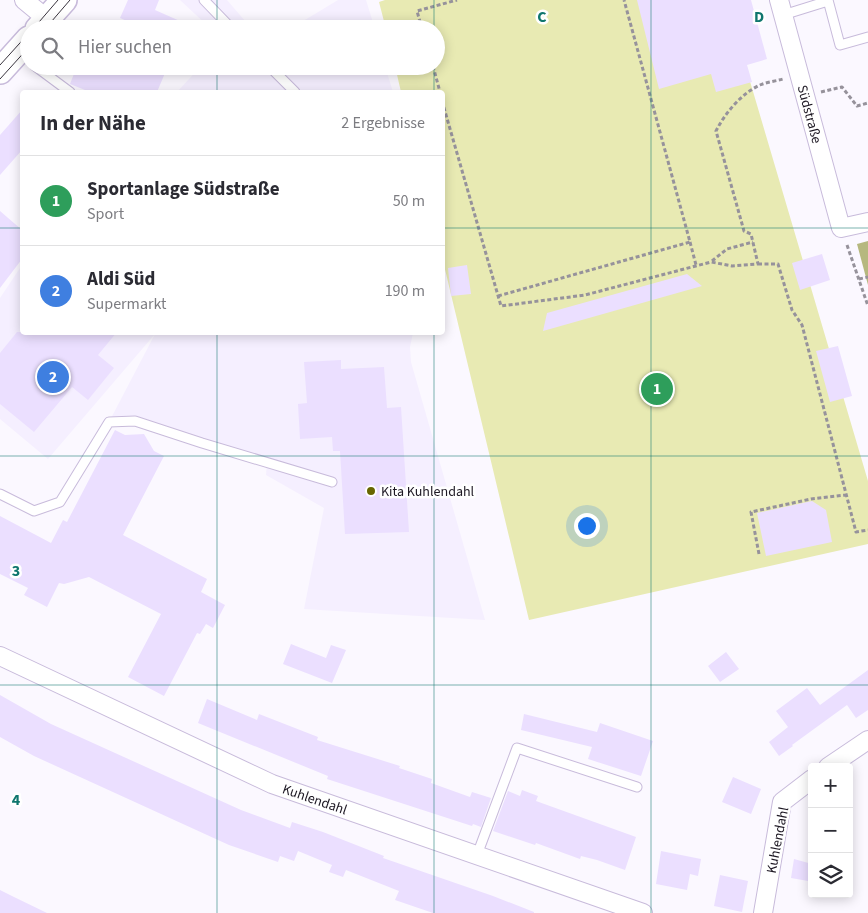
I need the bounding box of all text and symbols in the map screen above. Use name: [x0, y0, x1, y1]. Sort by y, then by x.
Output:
text: C: [537, 6, 547, 28]
text: D: [754, 6, 764, 28]
search box: [20, 20, 445, 75]
icon: search: [38, 34, 66, 62]
text: Hier suchen: [78, 34, 172, 61]
street label: Südstraße: [792, 83, 826, 146]
text: In der Nähe: [40, 108, 146, 138]
text: 2 Ergebnisse: [341, 112, 425, 134]
text: Sportanlage Südstraße: [87, 176, 280, 203]
text: 1: [52, 190, 60, 212]
text: 50 m: [393, 190, 425, 212]
text: Sport: [87, 203, 124, 225]
text: Aldi Süd: [87, 266, 156, 293]
text: 2: [52, 280, 60, 302]
text: 190 m: [385, 280, 425, 302]
text: Supermarkt: [87, 293, 167, 315]
pin: 2: [37, 358, 69, 396]
pin: 1: [641, 370, 673, 408]
place label: Kita Kuhlendahl: [381, 482, 475, 502]
marker: Kita Kuhlendahl: [365, 485, 377, 497]
your location: [574, 513, 600, 539]
text: 3: [12, 560, 20, 582]
map controls: [808, 763, 853, 898]
button: +: [808, 763, 853, 808]
street label: Kuhlendahl: [280, 780, 350, 820]
text: 4: [12, 789, 21, 811]
street label: Kuhlendahl: [762, 805, 794, 875]
button: −: [808, 808, 853, 853]
button: layers: [808, 853, 853, 898]

